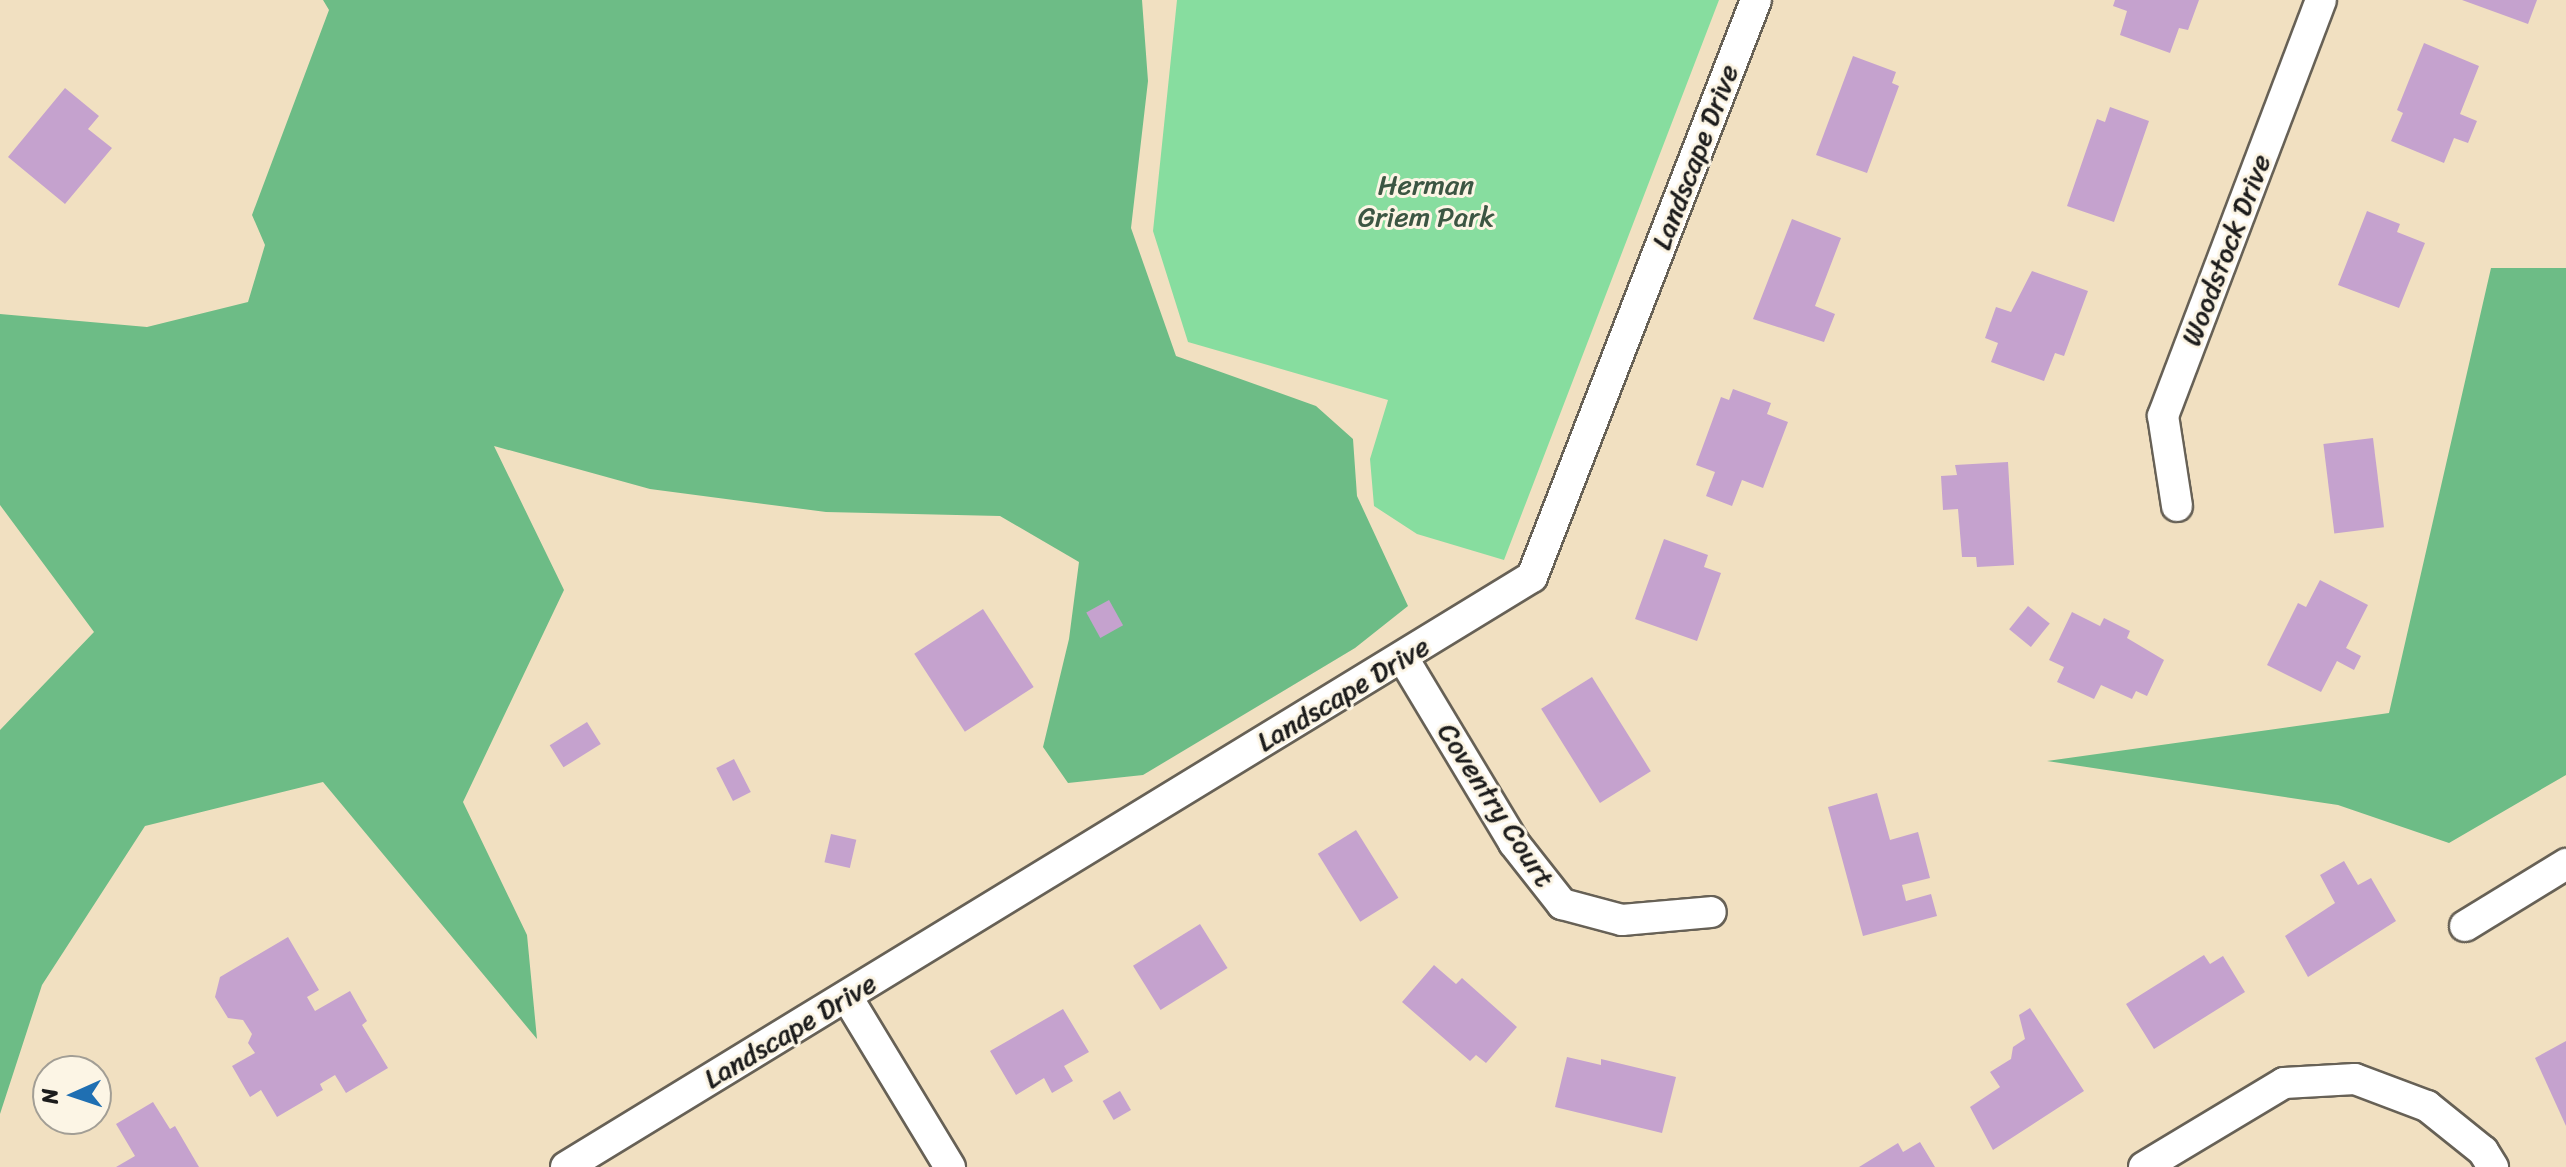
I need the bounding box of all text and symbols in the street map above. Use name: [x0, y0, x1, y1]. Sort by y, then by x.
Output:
street label: Landscape Drive: [1644, 60, 1746, 254]
street label: Woodstock Drive: [2174, 150, 2278, 350]
park label: Herman Griem Park: [1357, 168, 1495, 234]
street label: Landscape Drive: [1251, 629, 1435, 759]
street label: Coventry Court: [1430, 717, 1562, 893]
street label: Landscape Drive: [698, 966, 882, 1096]
north arrow: [32, 1055, 112, 1135]
text: N: [30, 1088, 69, 1105]

